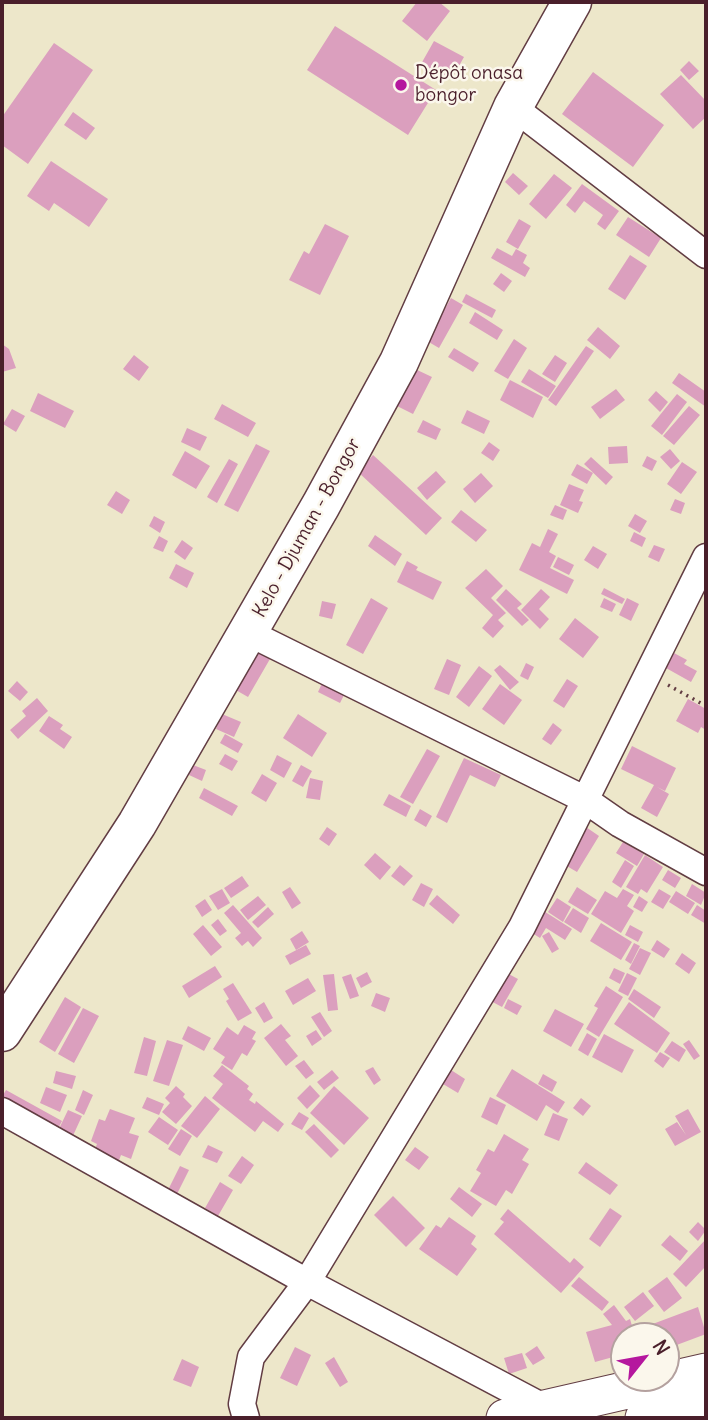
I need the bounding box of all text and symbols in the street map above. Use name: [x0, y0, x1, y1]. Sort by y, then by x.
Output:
place label: Dépôt onasa bongor: [415, 63, 523, 107]
marker: Dépôt onasa bongor: [393, 77, 409, 93]
street label: Kelo - Djuman - Bongor: [248, 434, 366, 622]
north arrow: [610, 1322, 680, 1392]
text: N: [648, 1335, 675, 1359]

